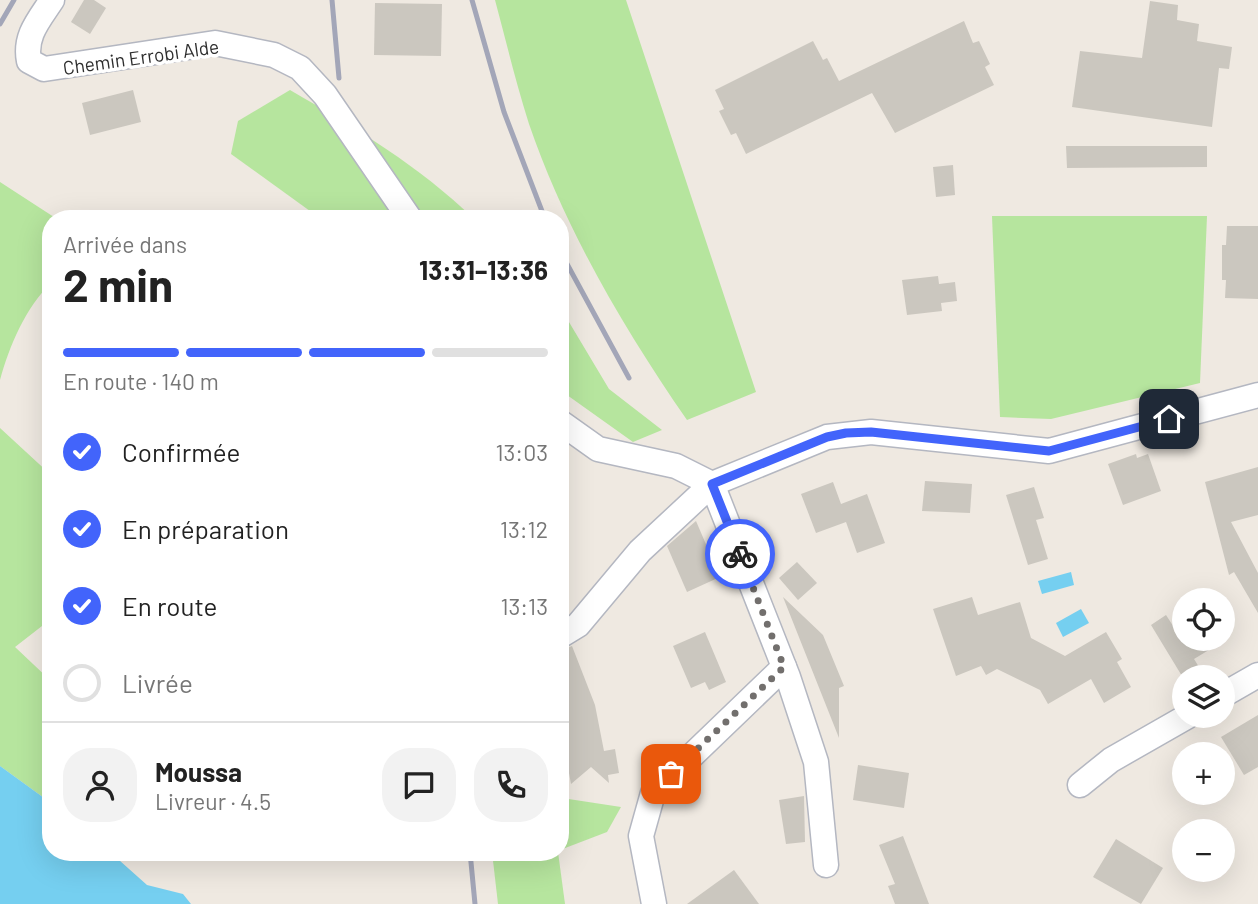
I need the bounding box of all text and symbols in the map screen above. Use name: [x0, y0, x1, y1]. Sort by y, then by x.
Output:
street label: Chemin Errobi Alde: [61, 34, 220, 79]
text: Arrivée dans: [63, 230, 187, 258]
text: 13:31–13:36: [419, 254, 548, 285]
text: 2 min: [63, 256, 173, 311]
text: En route · 140 m: [63, 367, 219, 395]
pin: [1139, 389, 1199, 449]
icon: home: [1150, 400, 1188, 438]
icon: check: [63, 433, 101, 471]
text: Confirmée: [122, 436, 240, 467]
text: 13:03: [495, 438, 548, 466]
icon: check: [63, 510, 101, 548]
text: En préparation: [122, 513, 289, 544]
text: 13:12: [500, 515, 548, 543]
courier: [705, 519, 775, 589]
icon: bike: [721, 535, 759, 573]
icon: check: [63, 587, 101, 625]
map controls: [1172, 588, 1235, 882]
button: locate: [1172, 588, 1235, 651]
text: En route: [122, 590, 217, 621]
text: 13:13: [500, 592, 548, 620]
button: layers: [1172, 665, 1235, 728]
text: Livrée: [122, 667, 193, 698]
button: +: [1172, 742, 1235, 805]
pin: [641, 744, 701, 804]
button: person: [63, 748, 137, 822]
button: chat: [382, 748, 456, 822]
button: phone: [474, 748, 548, 822]
icon: bag: [652, 755, 690, 793]
text: Moussa: [155, 756, 242, 787]
text: Livreur · 4.5: [155, 787, 271, 815]
button: −: [1172, 819, 1235, 882]

